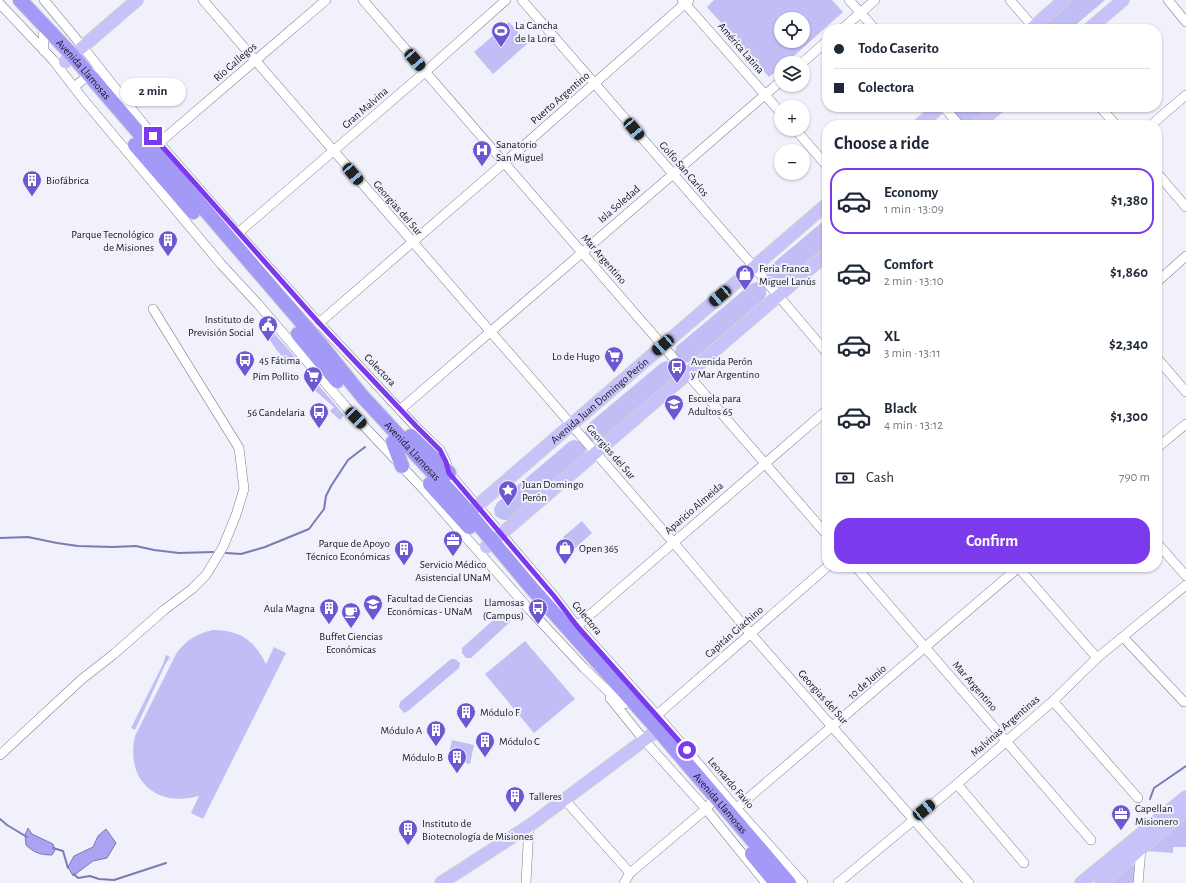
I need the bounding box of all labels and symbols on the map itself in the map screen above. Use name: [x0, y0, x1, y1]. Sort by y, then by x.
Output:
sports icon: La Cancha de la Lora: [490, 20, 512, 48]
place label: La Cancha de la Lora: [515, 20, 558, 44]
street label: América Latina: [716, 20, 766, 76]
street label: Avenida Llamosas: [54, 37, 113, 101]
street label: Río Gallegos: [211, 41, 259, 83]
car: [403, 47, 427, 73]
street label: Puerto Argentino: [529, 70, 591, 126]
callout: 2 min: [120, 78, 186, 106]
street label: Gran Malvina: [340, 85, 390, 131]
car: [622, 116, 646, 142]
route end: [144, 127, 162, 145]
hospital icon: Sanatorio San Miguel: [471, 139, 493, 167]
place label: Sanatorio San Miguel: [496, 139, 544, 163]
street label: Golfo San Carlos: [657, 139, 711, 199]
car: [341, 161, 365, 187]
building icon: Biofábrica: [21, 169, 43, 197]
place label: Biofábrica: [46, 175, 89, 186]
street label: Georgias del Sur: [371, 178, 425, 238]
street label: Isla Soledad: [596, 183, 642, 225]
place label: Parque Tecnológico de Misiones: [71, 229, 154, 253]
building icon: Parque Tecnológico de Misiones: [157, 229, 179, 257]
street label: Mar Argentino: [579, 232, 629, 286]
shop icon: Feria Franca Miguel Lanús: [734, 263, 756, 291]
place label: Feria Franca Miguel Lanús: [759, 263, 816, 287]
car: [707, 284, 733, 308]
place label: Instituto de Previsión Social: [188, 314, 254, 338]
public building icon: Instituto de Previsión Social: [257, 314, 279, 342]
car: [650, 333, 676, 357]
supermarket icon: Lo de Hugo: [603, 345, 625, 373]
bus stop icon: 45 Fátima: [234, 349, 256, 377]
place label: Lo de Hugo: [552, 351, 600, 362]
street label: Colectora: [362, 352, 398, 388]
place label: 45 Fátima: [259, 355, 300, 366]
street label: Avenida Juan Domingo Perón: [548, 355, 650, 445]
bus stop icon: Avenida Perón y Mar Argentino: [666, 356, 688, 384]
place label: Avenida Perón y Mar Argentino: [690, 356, 760, 380]
supermarket icon: Pim Pollito: [302, 365, 324, 393]
place label: Pim Pollito: [252, 371, 299, 382]
school or university icon: Escuela para Adultos 65: [663, 393, 685, 421]
place label: Escuela para Adultos 65: [688, 393, 741, 417]
bus stop icon: 56 Candelaria: [308, 401, 330, 429]
car: [343, 405, 369, 431]
place label: 56 Candelaria: [247, 407, 305, 418]
street label: Avenida Llamosas: [383, 419, 443, 483]
street label: Georgias del Sur: [584, 422, 638, 482]
place icon: Juan Domingo Perón: [497, 479, 519, 507]
place label: Juan Domingo Perón: [522, 479, 584, 503]
street label: Aparicio Almeida: [663, 480, 725, 536]
office icon: Servicio Médico Asistencial UNaM: [442, 529, 464, 557]
shop icon: Open 365: [554, 537, 576, 565]
place label: Parque de Apoyo Técnico Económicas: [306, 538, 390, 562]
building icon: Parque de Apoyo Técnico Económicas: [393, 538, 415, 566]
place label: Open 365: [579, 543, 619, 554]
place label: Servicio Médico Asistencial UNaM: [415, 559, 491, 583]
school or university icon: Facultad de Ciencias Económicas - UNaM: [362, 593, 384, 621]
place label: Facultad de Ciencias Económicas - UNaM: [387, 593, 473, 617]
building icon: Aula Magna: [318, 597, 340, 625]
place label: Llamosas (Campus): [483, 597, 524, 621]
bus stop icon: Llamosas (Campus): [527, 597, 549, 625]
street label: Colectora: [570, 599, 604, 637]
cafe icon: Buffet Ciencias Económicas: [340, 601, 362, 629]
place label: Aula Magna: [264, 603, 315, 614]
street label: Capitán Giachino: [703, 604, 765, 660]
place label: Buffet Ciencias Económicas: [319, 631, 383, 655]
street label: Mar Argentino: [950, 659, 1000, 713]
street label: 10 de Junio: [846, 663, 888, 701]
street label: Georgias del Sur: [796, 668, 850, 727]
street label: Malvinas Argentinas: [968, 693, 1042, 759]
building icon: Módulo F: [455, 701, 477, 729]
place label: Módulo F: [480, 707, 520, 718]
building icon: Módulo A: [425, 719, 447, 747]
place label: Módulo A: [381, 725, 423, 736]
building icon: Módulo C: [474, 730, 496, 758]
place label: Módulo C: [499, 736, 540, 747]
route start: [678, 741, 696, 759]
building icon: Módulo B: [446, 746, 468, 774]
place label: Módulo B: [402, 752, 443, 763]
street label: Leonardo Favio: [706, 755, 756, 811]
street label: Avenida Llamosas: [692, 770, 750, 836]
building icon: Talleres: [504, 785, 526, 813]
place label: Talleres: [529, 791, 562, 802]
car: [911, 798, 937, 822]
office icon: Capellan Misionero: [1110, 803, 1132, 831]
place label: Capellan Misionero: [1135, 803, 1178, 827]
building icon: Instituto de Biotecnología de Misiones: [397, 818, 419, 846]
place label: Instituto de Biotecnología de Misiones: [422, 818, 533, 842]

